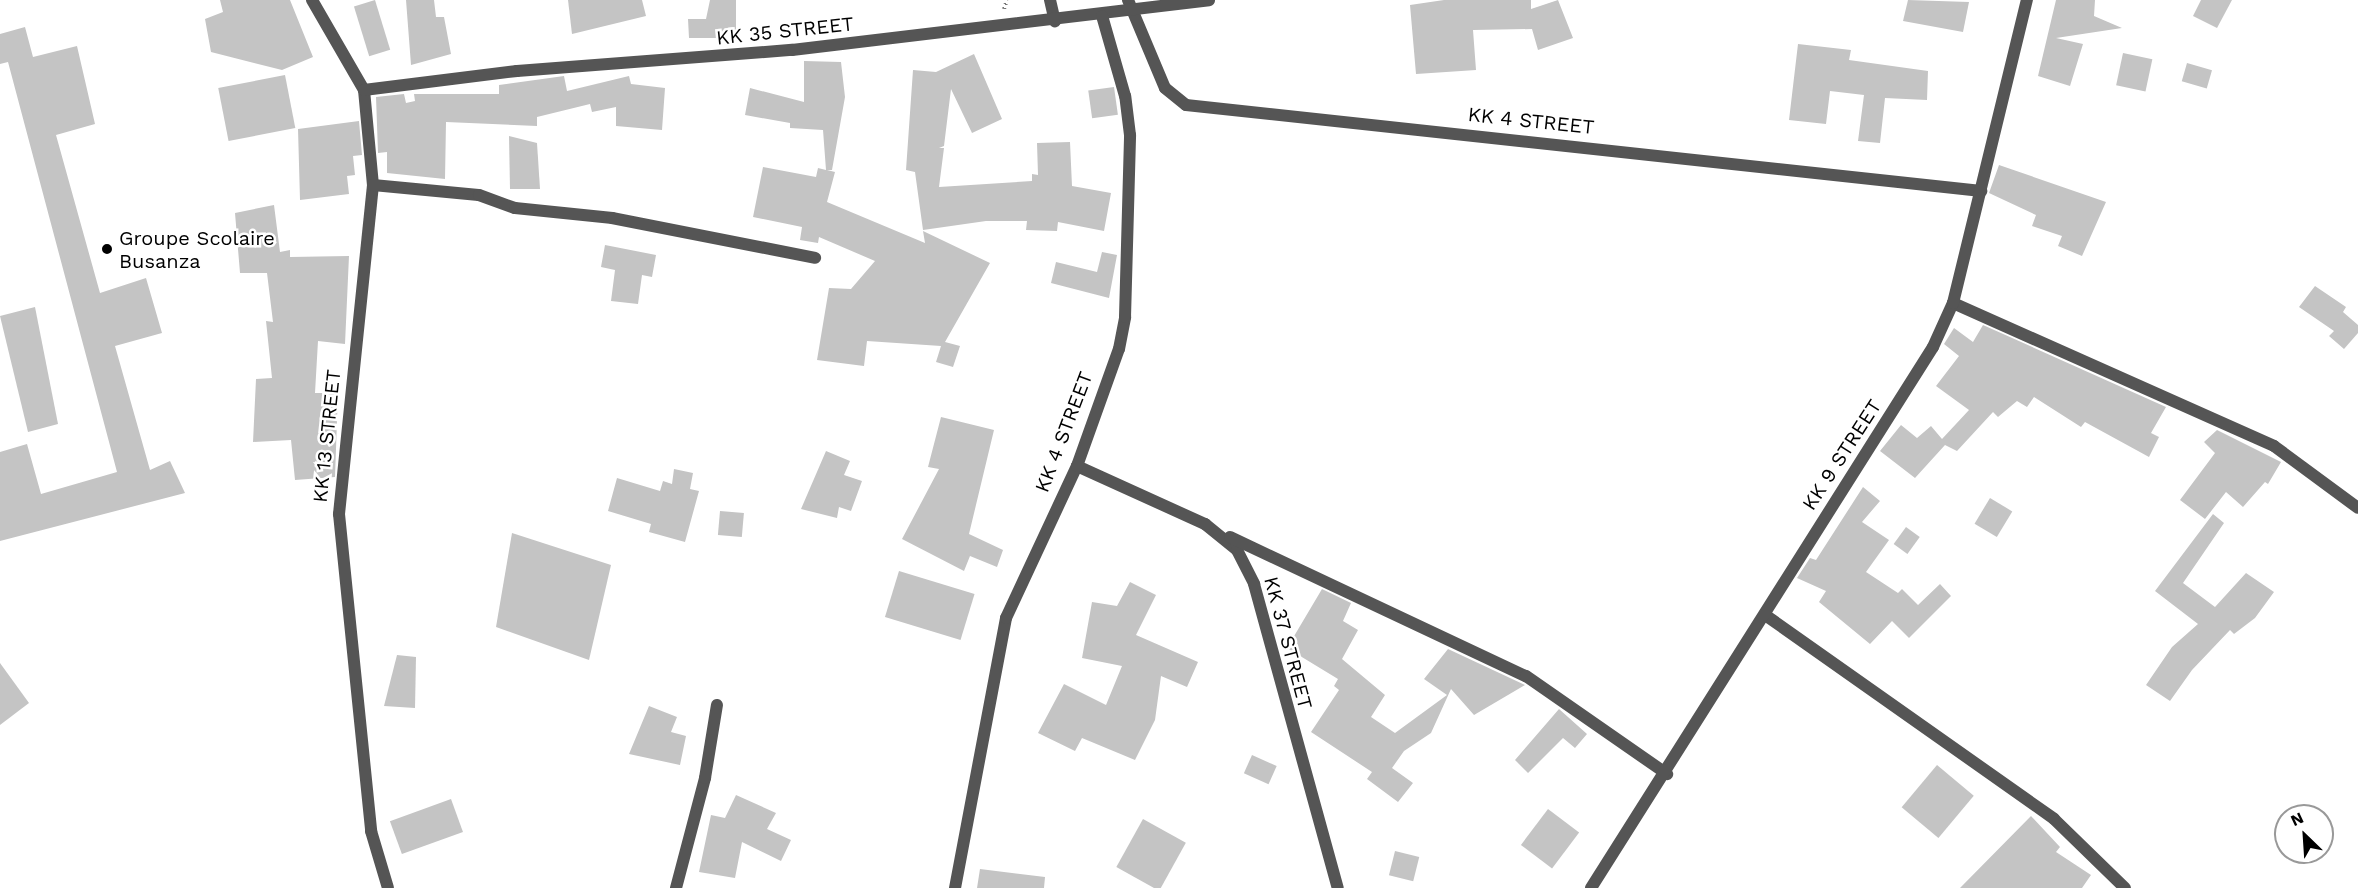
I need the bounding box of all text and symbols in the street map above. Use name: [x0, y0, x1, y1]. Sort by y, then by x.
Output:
street label: KK 35 STREET: [715, 12, 855, 50]
street label: KK 4 STREET: [1466, 102, 1596, 140]
place label: Groupe Scolaire Busanza: [119, 226, 275, 273]
marker: Groupe Scolaire Busanza: [100, 242, 114, 256]
street label: KK 13 STREET: [308, 368, 346, 504]
street label: KK 4 STREET: [1030, 368, 1098, 496]
street label: KK 9 STREET: [1797, 395, 1887, 515]
street label: KK 37 STREET: [1259, 574, 1317, 712]
north arrow: [2274, 804, 2334, 864]
text: N: [2288, 808, 2306, 830]

